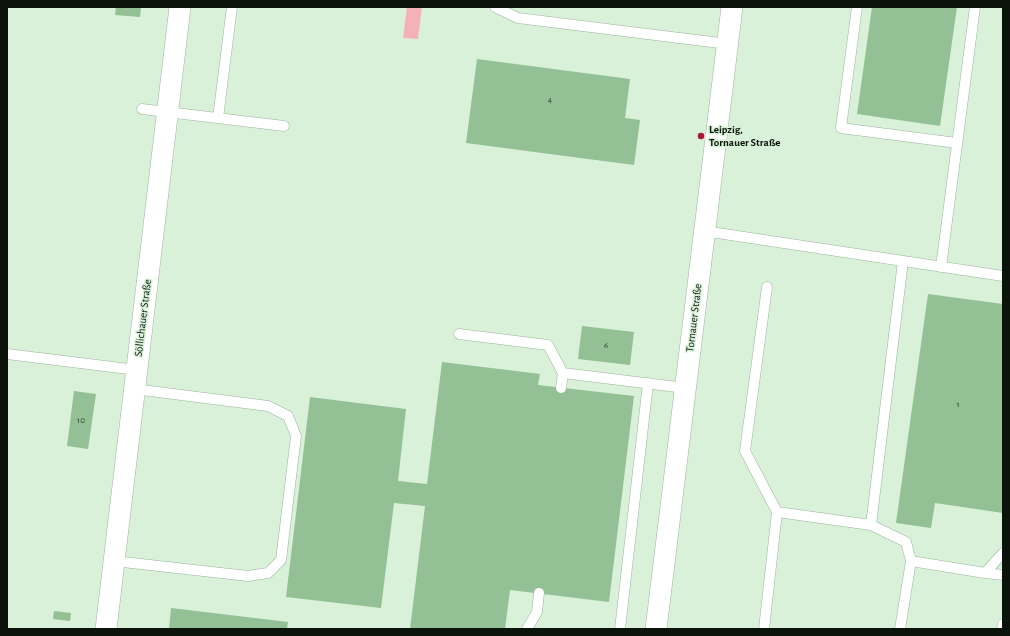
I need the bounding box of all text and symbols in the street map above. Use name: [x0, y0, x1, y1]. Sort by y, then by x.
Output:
house number: 4: [548, 94, 552, 104]
place label: Leipzig, Tornauer Straße: [709, 123, 781, 149]
marker: Leipzig, Tornauer Straße: [696, 131, 706, 141]
street label: Söllichauer Straße: [132, 279, 154, 357]
street label: Tornauer Straße: [683, 283, 705, 353]
house number: 6: [604, 340, 608, 350]
house number: 1: [956, 399, 960, 409]
house number: 10: [77, 415, 85, 425]

